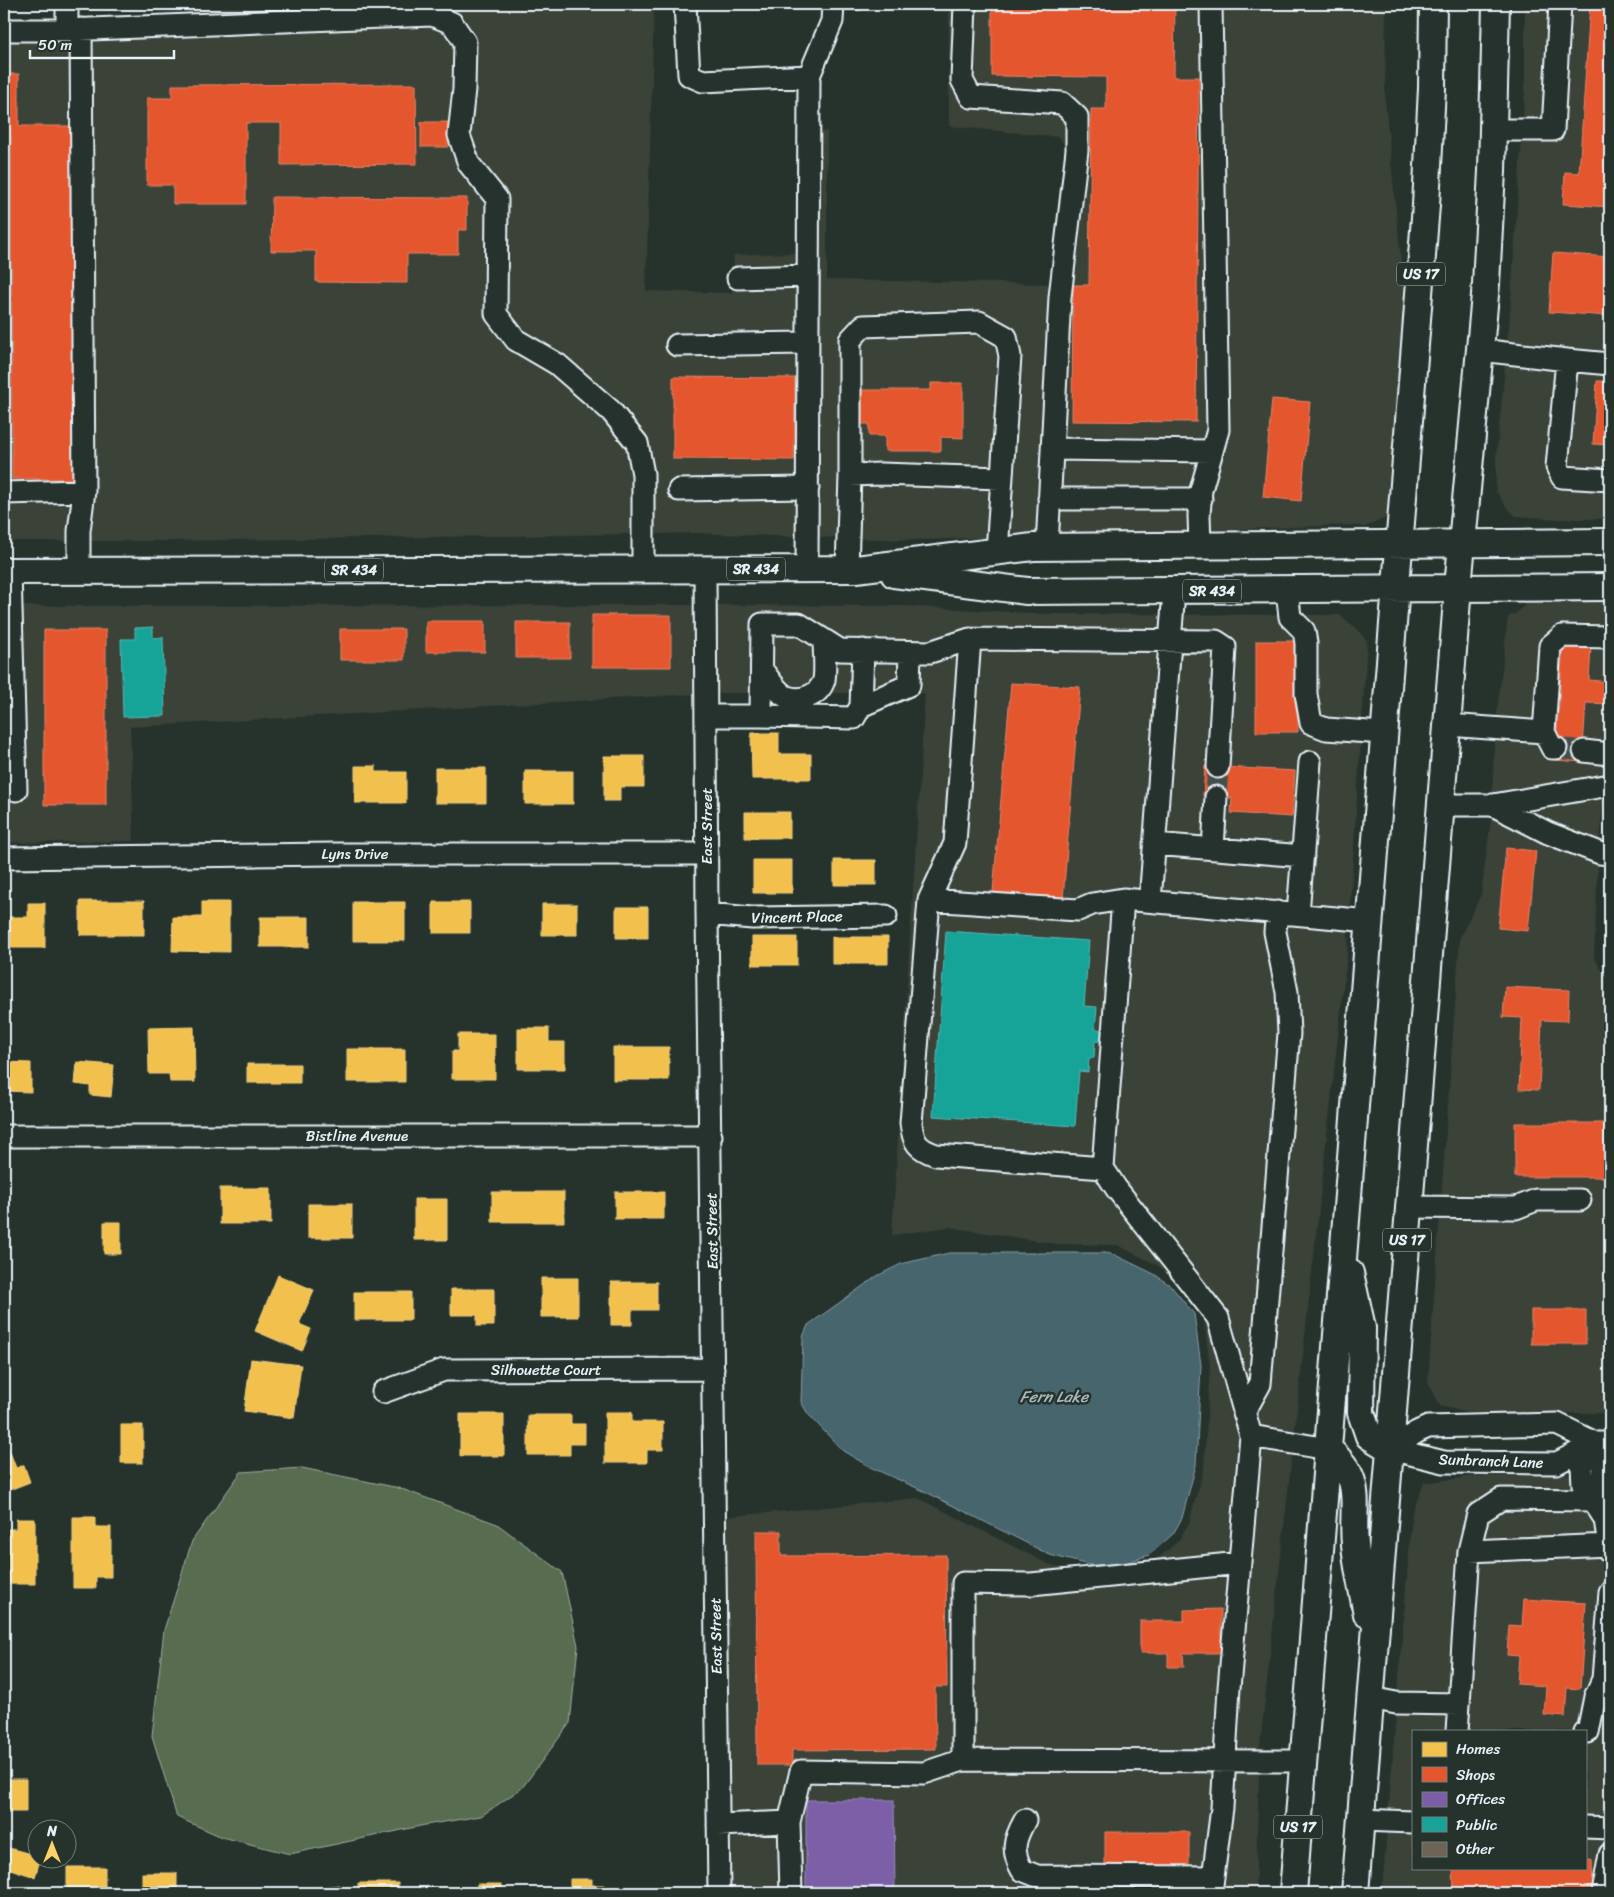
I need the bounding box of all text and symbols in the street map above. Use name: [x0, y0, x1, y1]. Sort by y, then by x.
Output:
scale bar: [30, 28, 174, 60]
text: 50 m: [38, 32, 73, 58]
road number: US 17: [1397, 262, 1445, 286]
road number: SR 434: [325, 558, 383, 582]
road number: SR 434: [727, 558, 785, 580]
road number: SR 434: [1183, 580, 1241, 602]
street label: East Street: [694, 787, 720, 864]
street label: Lyns Drive: [322, 841, 389, 867]
street label: Vincent Place: [751, 903, 843, 931]
street label: Bistline Avenue: [306, 1123, 408, 1149]
street label: East Street: [698, 1192, 726, 1270]
road number: US 17: [1383, 1228, 1431, 1252]
street label: Silhouette Court: [491, 1357, 602, 1383]
water label: Fern Lake: [1020, 1382, 1090, 1411]
street label: Sunbranch Lane: [1438, 1446, 1544, 1476]
street label: East Street: [702, 1597, 730, 1675]
legend: [1412, 1730, 1586, 1870]
text: Homes: [1456, 1736, 1500, 1762]
text: Shops: [1456, 1762, 1496, 1788]
text: Offices: [1456, 1786, 1505, 1812]
text: Public: [1456, 1812, 1498, 1838]
road number: US 17: [1274, 1815, 1322, 1838]
text: N: [46, 1819, 57, 1844]
north arrow: [28, 1820, 78, 1870]
text: Other: [1456, 1836, 1495, 1862]

